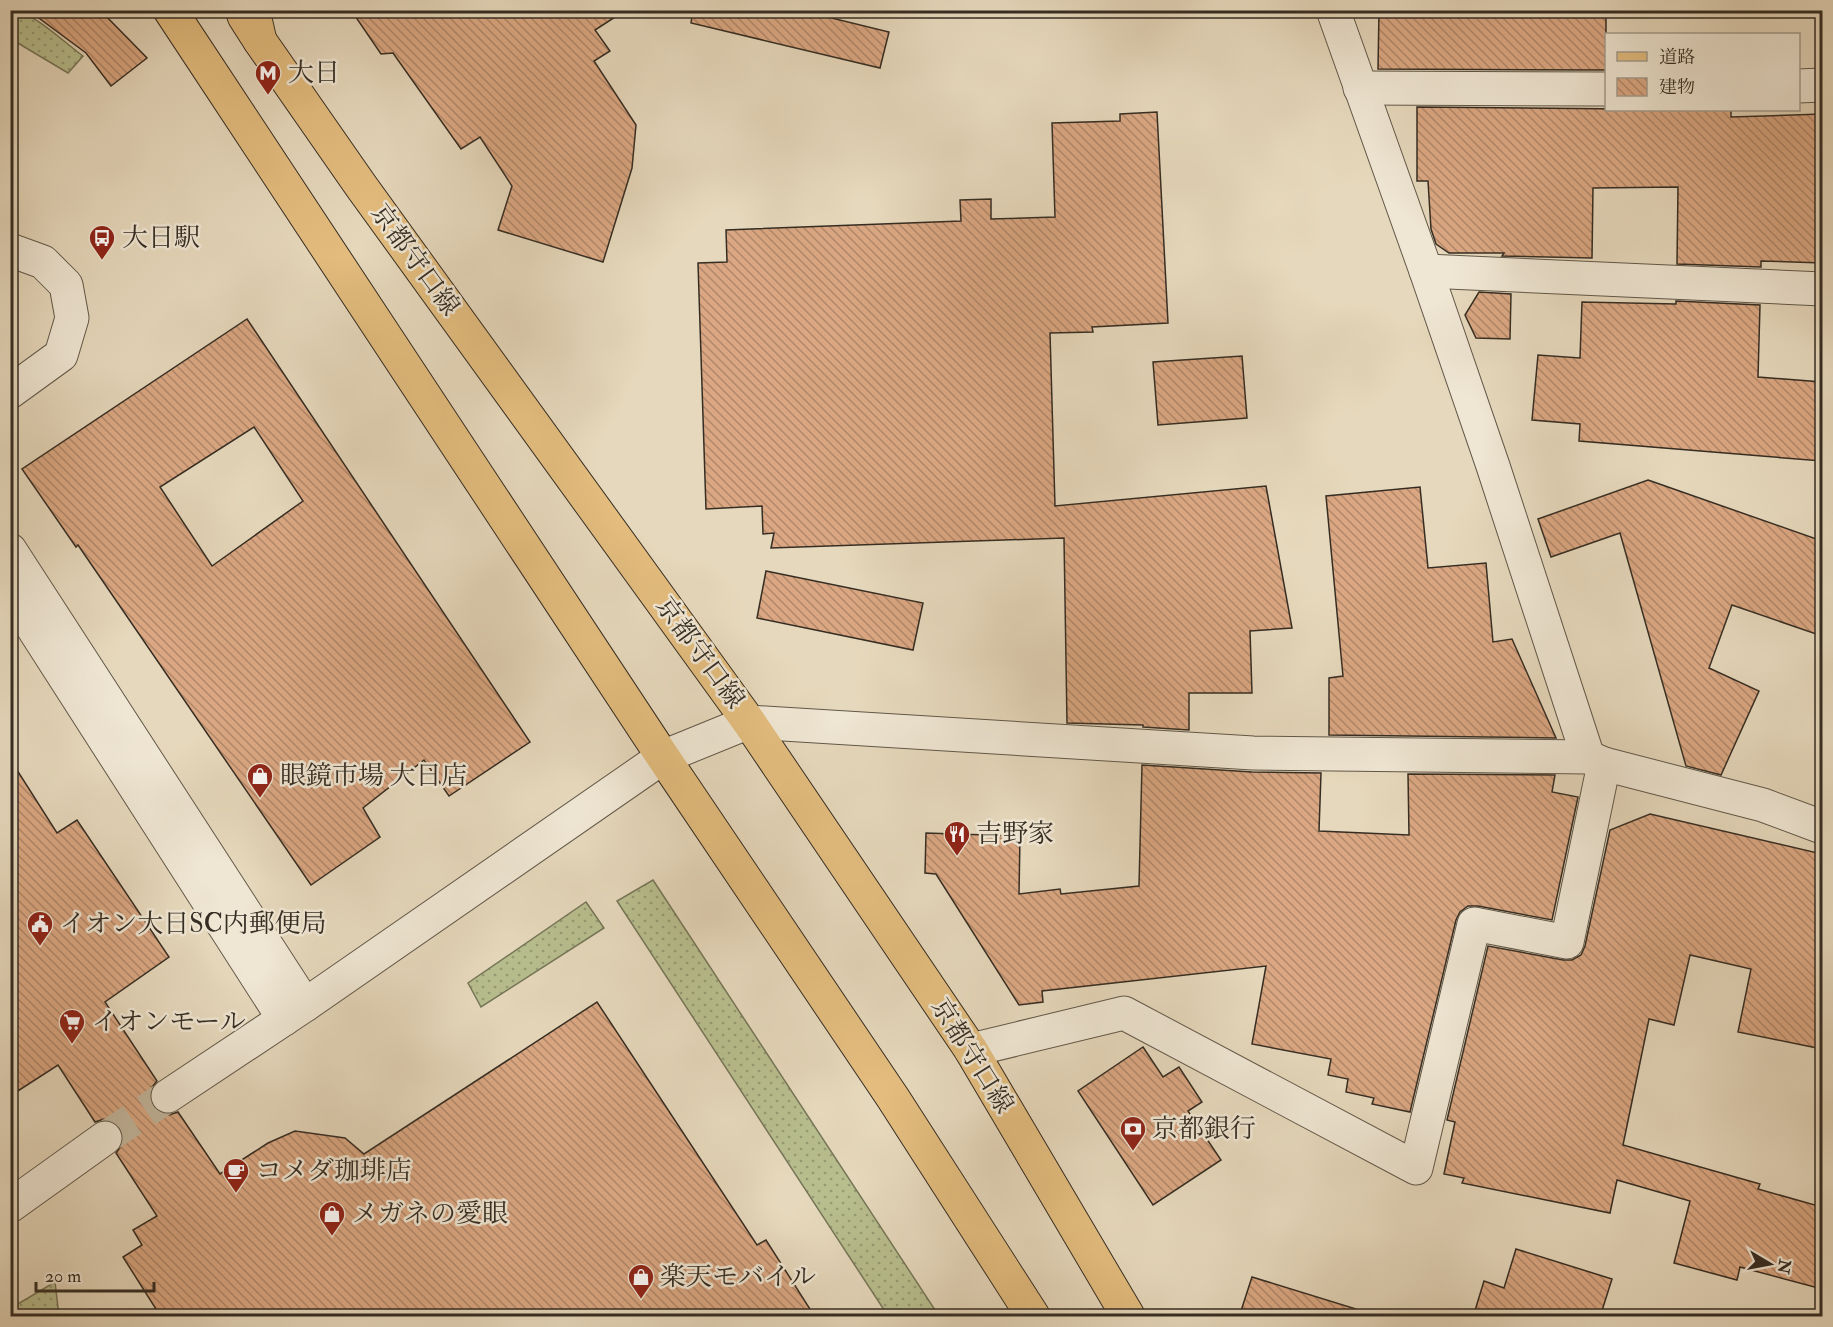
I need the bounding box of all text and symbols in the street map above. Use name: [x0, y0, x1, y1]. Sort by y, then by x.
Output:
legend: [1605, 33, 1800, 111]
text: 道路: [1659, 46, 1695, 69]
place label: 大日: [288, 57, 340, 89]
metro station icon: 大日: [253, 58, 283, 96]
text: 建物: [1659, 76, 1695, 99]
street label: 京都守口線: [364, 198, 466, 322]
place label: 大日駅: [122, 222, 200, 254]
bus stop icon: 大日駅: [87, 223, 117, 261]
street label: 京都守口線: [649, 591, 751, 715]
place label: 眼鏡市場 大日店: [280, 760, 467, 792]
shop icon: 眼鏡市場 大日店: [245, 761, 275, 799]
place label: 吉野家: [976, 818, 1054, 850]
restaurant icon: 吉野家: [942, 819, 972, 857]
place label: イオン大日SC内郵便局: [60, 908, 327, 940]
public building icon: イオン大日SC内郵便局: [25, 909, 55, 947]
street label: 京都守口線: [924, 992, 1020, 1120]
place label: イオンモール: [92, 1006, 246, 1038]
supermarket icon: イオンモール: [57, 1007, 87, 1045]
place label: 京都銀行: [1152, 1113, 1256, 1145]
bank icon: 京都銀行: [1118, 1114, 1148, 1152]
place label: コメダ珈琲店: [256, 1155, 412, 1187]
cafe icon: コメダ珈琲店: [221, 1156, 251, 1194]
place label: メガネの愛眼: [352, 1198, 508, 1230]
shop icon: メガネの愛眼: [317, 1199, 347, 1237]
north arrow: [1740, 1234, 1800, 1294]
scale bar: [36, 1255, 154, 1293]
text: N: [1773, 1257, 1795, 1276]
place label: 楽天モバイル: [660, 1261, 816, 1293]
shop icon: 楽天モバイル: [626, 1262, 656, 1300]
text: 20 m: [45, 1265, 81, 1288]

